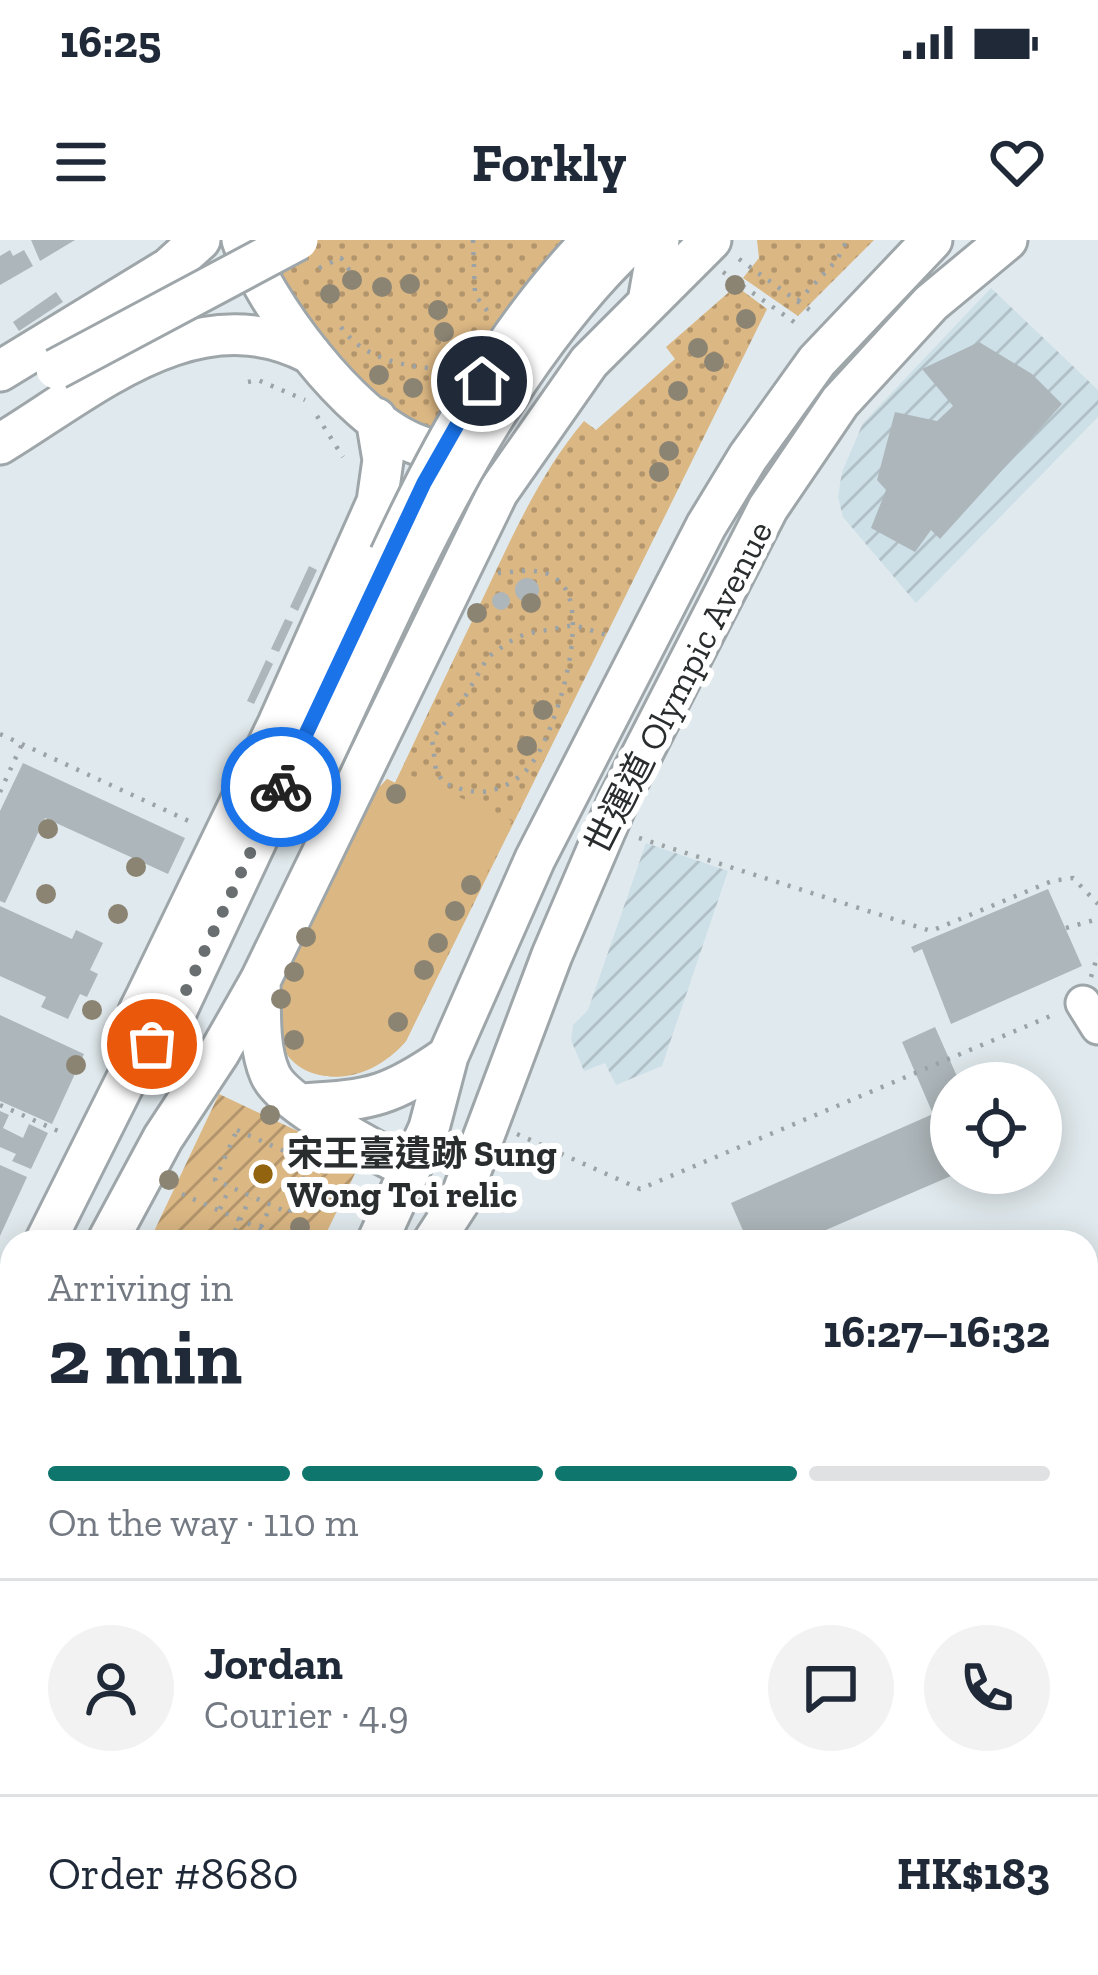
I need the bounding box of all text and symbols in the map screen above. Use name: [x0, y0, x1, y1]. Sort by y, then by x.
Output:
text: 16:25: [60, 15, 161, 69]
icon: menu: [48, 129, 114, 195]
icon: heart: [984, 129, 1050, 195]
text: Forkly: [472, 130, 626, 195]
pin: [431, 330, 533, 432]
icon: home: [449, 348, 515, 414]
street label: 世運道 Olympic Avenue: [576, 513, 781, 861]
courier: [221, 727, 341, 847]
icon: bike: [248, 754, 314, 820]
pin: [101, 993, 203, 1095]
icon: bag: [119, 1011, 185, 1077]
map controls: [930, 1062, 1062, 1194]
button: locate: [930, 1062, 1062, 1194]
place label: 宋王臺遺跡 Sung Wong Toi relic: [287, 1132, 557, 1216]
marker: 宋王臺遺跡 Sung Wong Toi relic: [250, 1161, 276, 1187]
text: Arriving in: [48, 1264, 233, 1311]
text: 16:27–16:32: [823, 1305, 1050, 1359]
text: 2 min: [48, 1309, 242, 1403]
text: On the way · 110 m: [48, 1499, 358, 1546]
button: person: [48, 1625, 174, 1751]
button: chat: [768, 1625, 894, 1751]
button: phone: [924, 1625, 1050, 1751]
text: Jordan: [204, 1637, 343, 1691]
text: Courier · 4.9: [204, 1691, 409, 1738]
text: Order #8680: [48, 1847, 299, 1901]
text: HK$183: [897, 1847, 1050, 1901]

